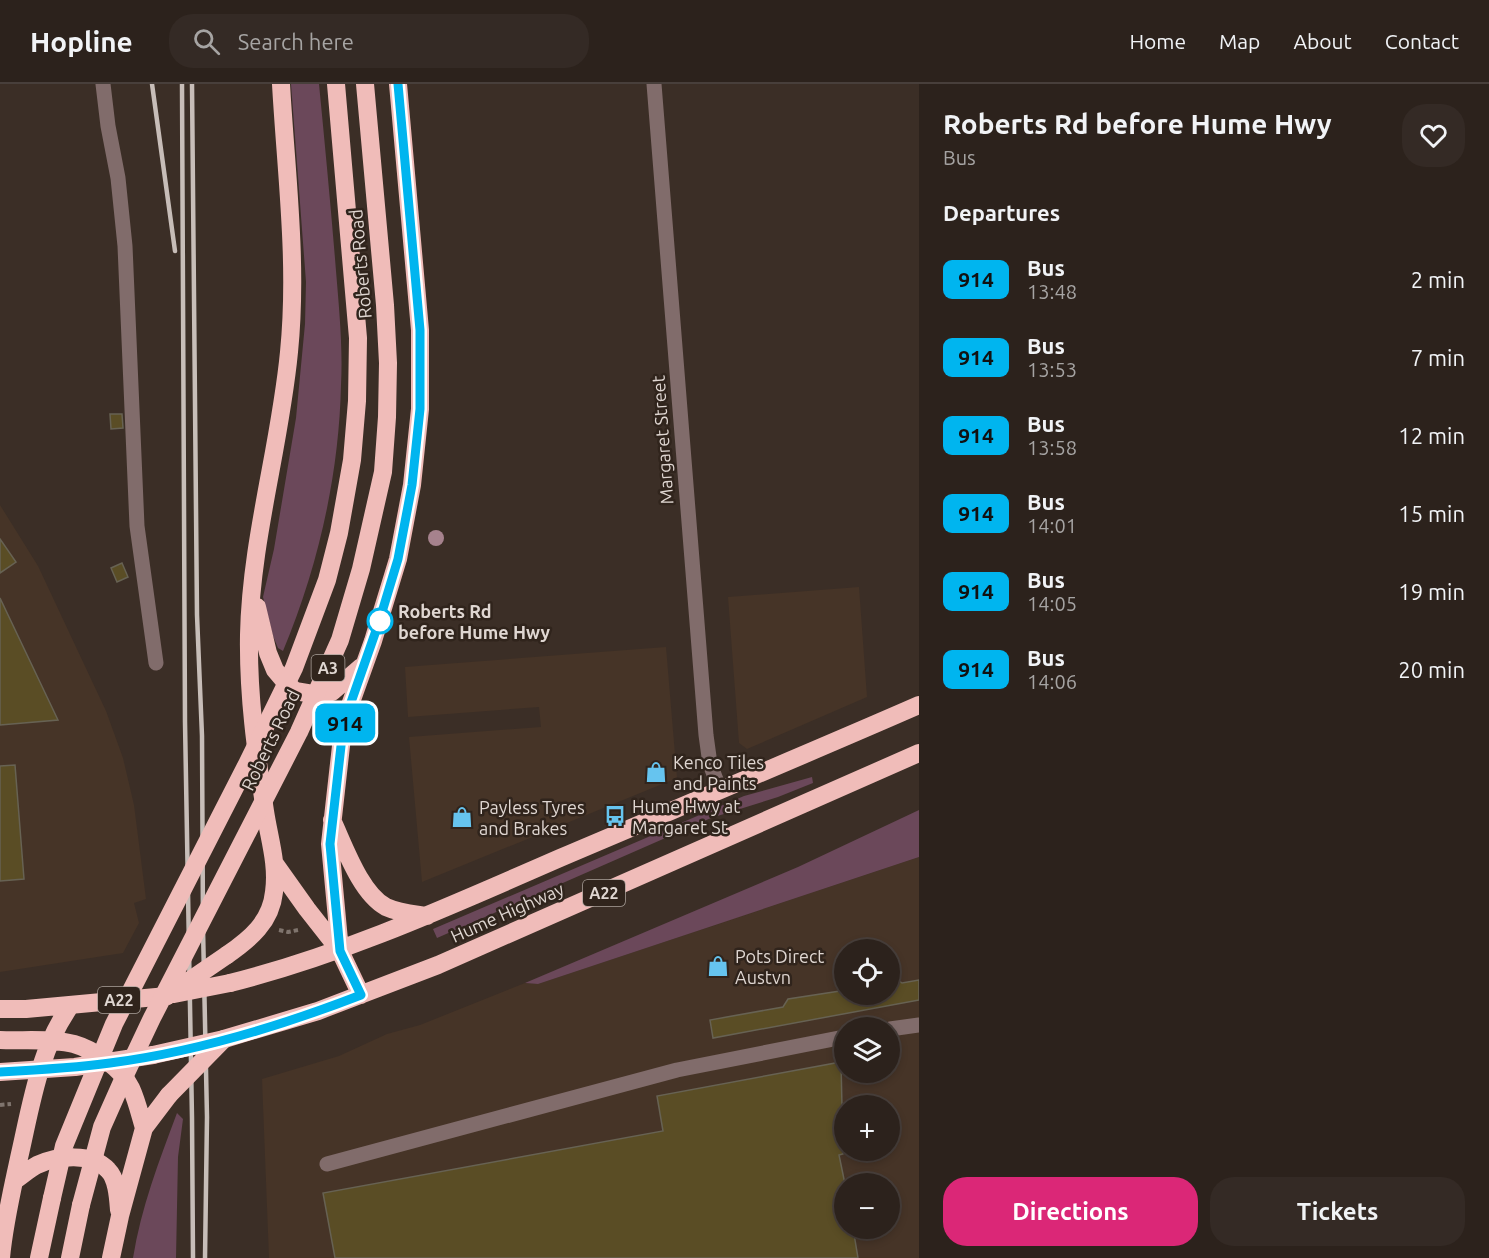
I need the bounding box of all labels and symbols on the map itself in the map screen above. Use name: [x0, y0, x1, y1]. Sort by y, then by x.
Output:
street label: Roberts Road: [345, 209, 375, 319]
street label: Margaret Street: [648, 375, 676, 505]
place label: Roberts Rd before Hume Hwy: [398, 601, 550, 642]
marker: Roberts Rd before Hume Hwy: [367, 608, 393, 634]
road number: A3: [312, 655, 344, 681]
street label: Roberts Road: [237, 686, 303, 794]
line badge: 914: [310, 704, 380, 742]
place label: Kenco Tiles and Paints: [673, 752, 764, 793]
shop icon: Kenco Tiles and Paints: [644, 760, 668, 784]
place label: Hume Hwy at Margaret St: [632, 796, 740, 837]
place label: Payless Tyres and Brakes: [479, 797, 585, 838]
bus stop icon: Hume Hwy at Margaret St: [603, 804, 627, 828]
shop icon: Payless Tyres and Brakes: [450, 805, 474, 829]
street label: Hume Highway: [447, 878, 567, 946]
road number: A22: [583, 880, 625, 906]
place label: Pots Direct Austvn: [735, 946, 824, 987]
shop icon: Pots Direct Austvn: [706, 954, 730, 978]
road number: A22: [98, 987, 140, 1013]

